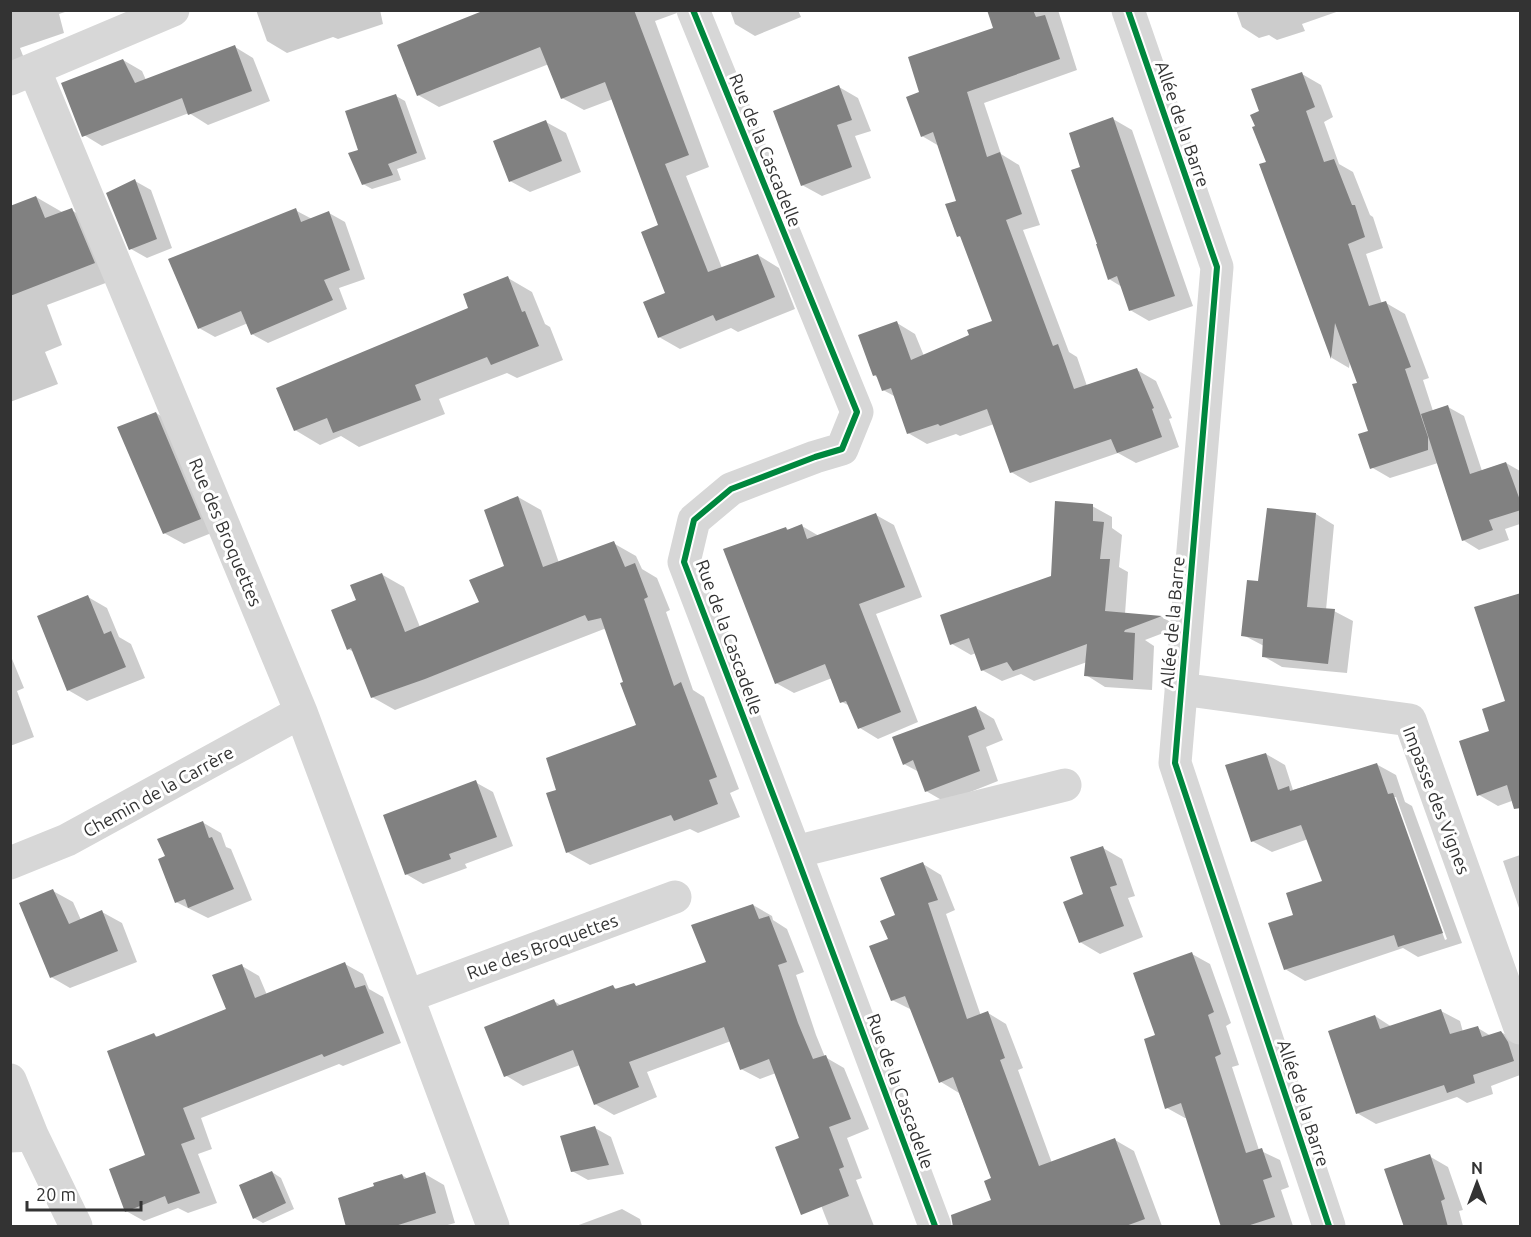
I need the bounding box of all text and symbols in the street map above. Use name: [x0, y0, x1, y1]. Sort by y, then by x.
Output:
street label: Allée de la Barre: [1152, 58, 1214, 190]
street label: Rue de la Cascadelle: [726, 70, 806, 230]
street label: Rue des Broquettes: [186, 455, 266, 609]
street label: Allée de la Barre: [1156, 555, 1188, 689]
street label: Rue de la Cascadelle: [693, 557, 767, 717]
street label: Impasse des Vignes: [1400, 723, 1474, 877]
street label: Chemin de la Carrère: [79, 741, 237, 841]
street label: Rue des Broquettes: [464, 909, 620, 983]
street label: Rue de la Cascadelle: [864, 1011, 938, 1171]
street label: Allée de la Barre: [1274, 1037, 1334, 1169]
north arrow: [1447, 1153, 1507, 1213]
text: N: [1471, 1159, 1483, 1177]
scale bar: [27, 1174, 141, 1212]
text: 20 m: [36, 1184, 76, 1204]

